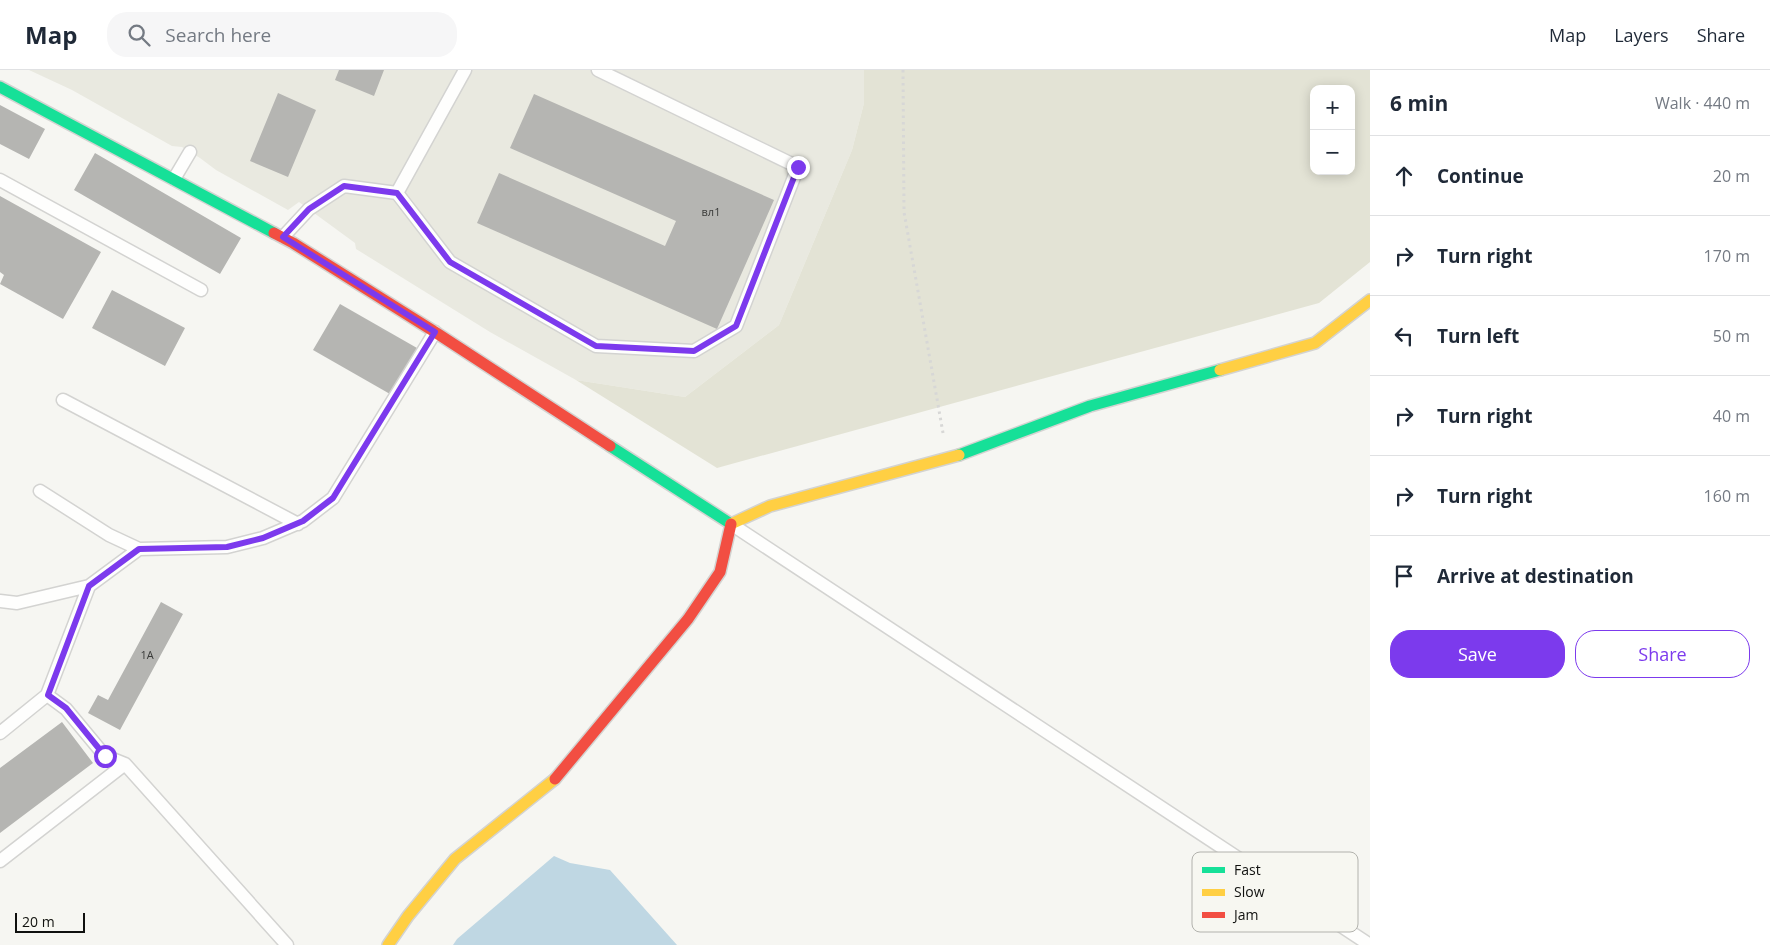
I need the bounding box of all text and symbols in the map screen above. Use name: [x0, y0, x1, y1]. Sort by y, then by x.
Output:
search box: [107, 12, 457, 57]
text: Map: [25, 18, 77, 51]
icon: search: [125, 21, 153, 49]
text: Search here: [165, 22, 271, 48]
text: Map: [1549, 23, 1586, 47]
text: Layers: [1614, 23, 1669, 47]
text: Share: [1697, 23, 1745, 47]
map controls: [1310, 85, 1355, 175]
button: +: [1310, 85, 1355, 130]
text: 6 min: [1390, 89, 1448, 117]
text: Walk · 440 m: [1655, 92, 1750, 114]
button: −: [1310, 130, 1355, 175]
route end: [787, 156, 810, 179]
icon: ahead: [1390, 162, 1418, 190]
text: Continue: [1437, 163, 1524, 189]
text: 20 m: [1713, 165, 1750, 187]
house number: вл1: [702, 204, 720, 219]
icon: right: [1390, 242, 1418, 270]
text: Turn right: [1437, 243, 1532, 269]
text: 170 m: [1704, 245, 1750, 267]
icon: left: [1390, 322, 1418, 350]
text: Turn left: [1437, 323, 1519, 349]
text: 50 m: [1713, 325, 1750, 347]
icon: right: [1390, 402, 1418, 430]
text: Turn right: [1437, 403, 1532, 429]
text: 40 m: [1713, 405, 1750, 427]
icon: right: [1390, 482, 1418, 510]
text: Turn right: [1437, 483, 1532, 509]
text: 160 m: [1704, 485, 1750, 507]
icon: arrive: [1390, 562, 1418, 590]
text: Arrive at destination: [1437, 563, 1634, 589]
button: Save: [1390, 630, 1565, 678]
button: Share: [1575, 630, 1750, 678]
house number: 1А: [140, 647, 154, 662]
route start: [94, 745, 117, 768]
legend: [1192, 852, 1358, 932]
text: Fast: [1234, 860, 1261, 879]
text: Slow: [1234, 882, 1265, 901]
text: Jam: [1232, 905, 1259, 924]
scale bar: [15, 910, 85, 933]
text: 20 m: [22, 912, 55, 931]

